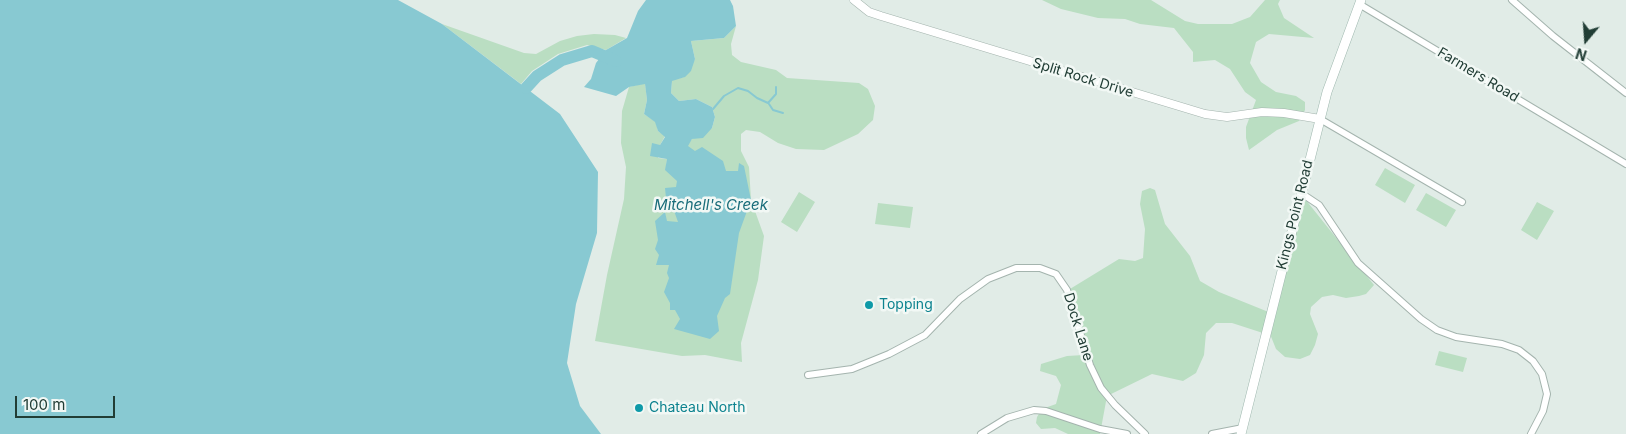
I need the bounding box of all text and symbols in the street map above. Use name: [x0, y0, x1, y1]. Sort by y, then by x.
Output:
north arrow: [1561, 15, 1611, 65]
street label: Farmers Road: [1434, 44, 1522, 106]
text: N: [1574, 45, 1589, 64]
street label: Split Rock Drive: [1031, 55, 1135, 101]
street label: Kings Point Road: [1273, 158, 1317, 272]
water label: Mitchell's Creek: [654, 196, 768, 214]
street label: Dock Lane: [1060, 291, 1096, 363]
place label: Topping: [879, 297, 933, 313]
marker: Topping: [863, 299, 875, 311]
scale bar: [18, 386, 118, 418]
text: 100 m: [23, 395, 65, 414]
place label: Chateau North: [649, 400, 745, 416]
marker: Chateau North: [633, 402, 645, 414]

